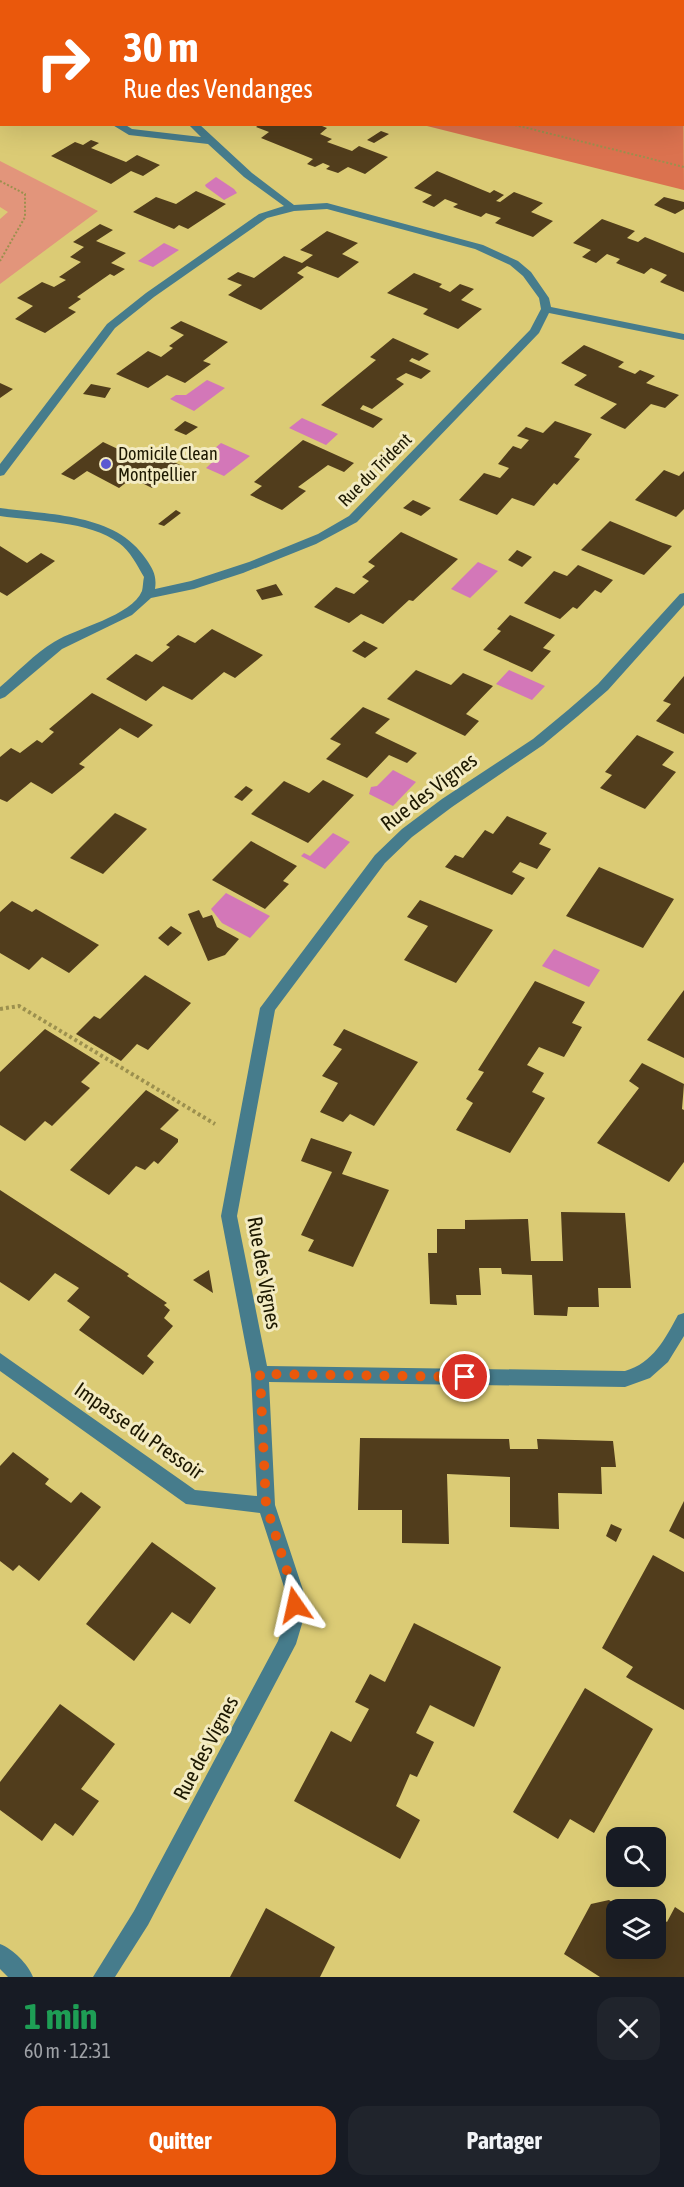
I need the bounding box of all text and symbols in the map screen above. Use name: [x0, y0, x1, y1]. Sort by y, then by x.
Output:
text: 30 m: [123, 23, 198, 71]
icon: right: [24, 24, 102, 102]
text: Rue des Vendanges: [123, 73, 313, 104]
street label: Rue du Trident: [334, 429, 416, 511]
place label: Domicile Clean Montpellier: [118, 443, 218, 485]
marker: Domicile Clean Montpellier: [99, 457, 113, 471]
street label: Rue des Vignes: [376, 747, 481, 835]
street label: Rue des Vignes: [243, 1215, 287, 1331]
pin: [439, 1351, 490, 1402]
icon: arrive: [448, 1360, 481, 1393]
street label: Impasse du Pressoir: [70, 1377, 209, 1484]
position arrow: [263, 1573, 327, 1637]
street label: Rue des Vignes: [168, 1692, 243, 1804]
map controls: [606, 1827, 666, 1959]
button: search: [606, 1827, 666, 1887]
button: layers: [606, 1899, 666, 1959]
text: 1 min: [24, 1995, 98, 2037]
button: close: [597, 1997, 660, 2060]
text: 60 m · 12:31: [24, 2039, 111, 2062]
button: Quitter: [24, 2106, 336, 2175]
button: Partager: [348, 2106, 660, 2175]

